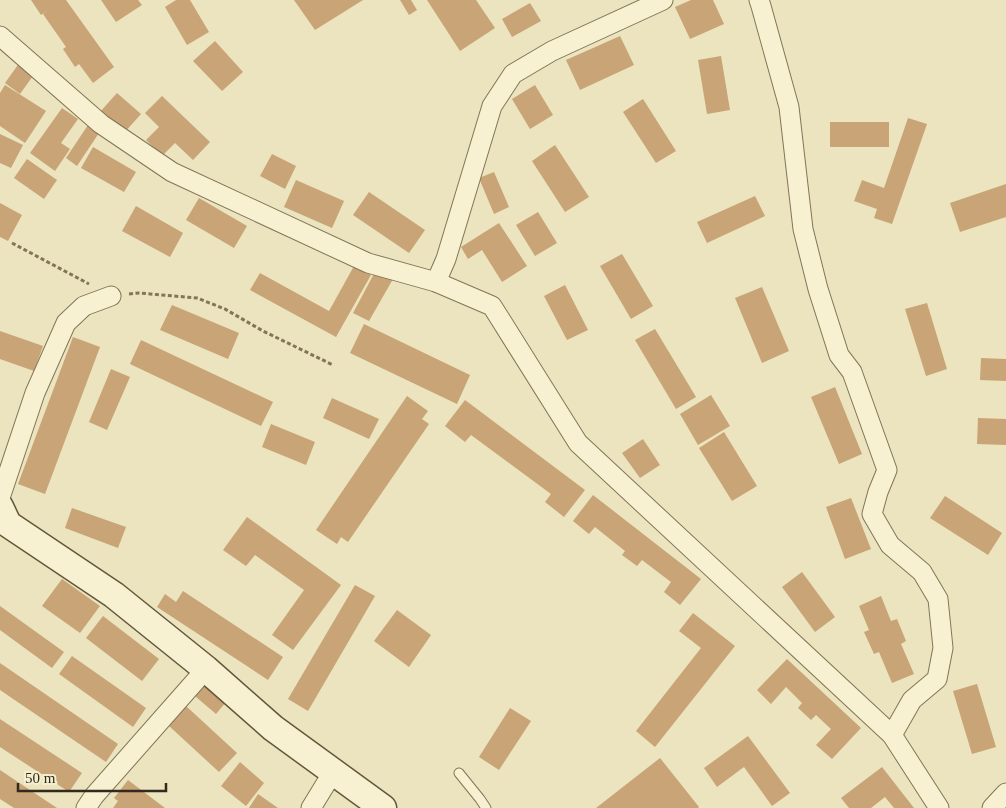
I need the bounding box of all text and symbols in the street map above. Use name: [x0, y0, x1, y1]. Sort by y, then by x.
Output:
scale bar: [18, 760, 165, 792]
text: 50 m: [25, 770, 56, 786]

